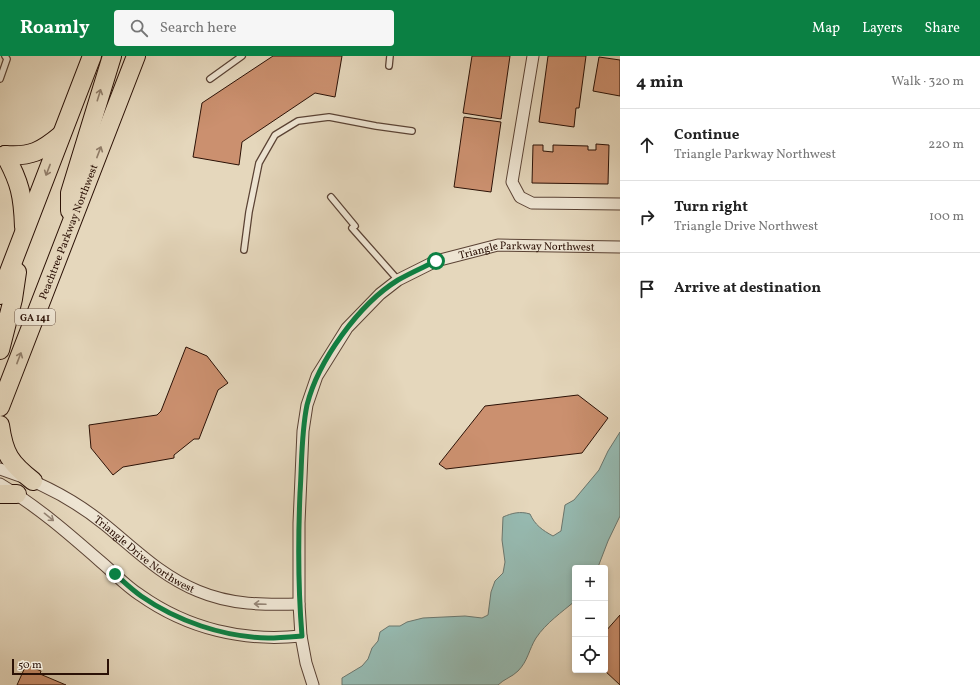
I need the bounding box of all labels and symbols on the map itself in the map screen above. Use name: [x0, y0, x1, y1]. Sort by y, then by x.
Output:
one-way arrow: [96, 89, 104, 101]
one-way arrow: [95, 147, 103, 159]
street label: Peachtree Parkway Northwest: [36, 162, 102, 302]
one-way arrow: [44, 164, 52, 176]
street label: Triangle Parkway Northwest: [457, 239, 595, 264]
route start: [427, 252, 445, 270]
road number: GA 141: [15, 309, 55, 325]
one-way arrow: [16, 352, 24, 364]
one-way arrow: [44, 513, 54, 522]
street label: Triangle Drive Northwest: [90, 513, 197, 598]
route end: [106, 565, 124, 583]
one-way arrow: [254, 600, 267, 608]
scale bar: [12, 657, 109, 676]

